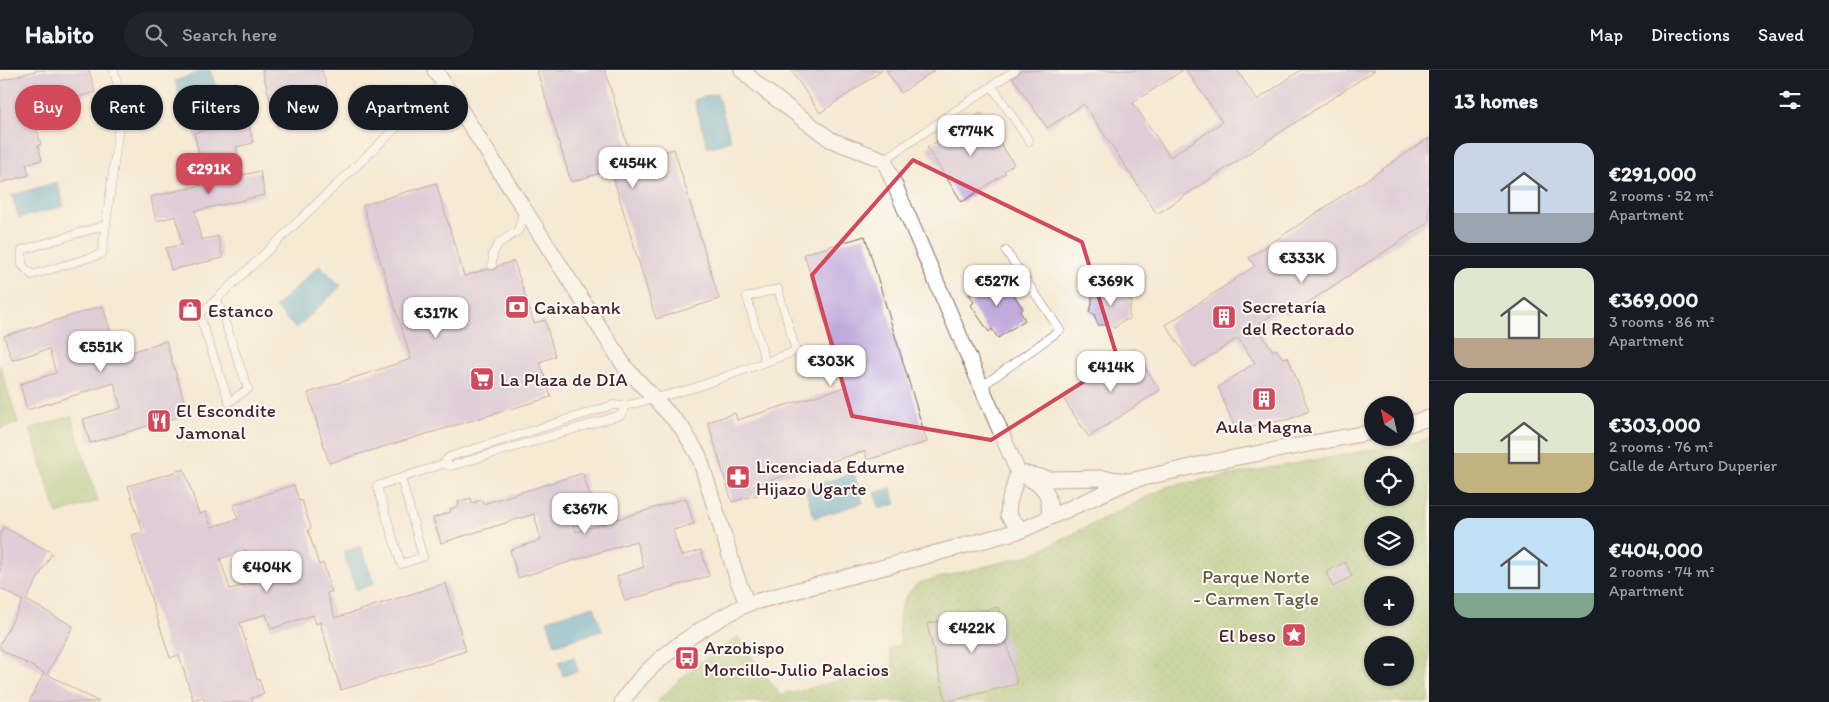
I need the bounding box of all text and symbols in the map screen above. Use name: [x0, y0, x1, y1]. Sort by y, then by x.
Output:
search box: [124, 12, 474, 57]
text: Habito: [25, 20, 94, 49]
icon: search: [142, 21, 170, 49]
text: Search here: [182, 23, 277, 46]
text: Map: [1590, 24, 1623, 46]
text: Directions: [1651, 24, 1730, 46]
text: Saved: [1758, 24, 1804, 46]
chip: Buy: [15, 85, 81, 130]
chip: Rent: [91, 85, 163, 130]
chip: Filters: [173, 85, 259, 130]
chip: New: [269, 85, 338, 130]
chip: Apartment: [348, 85, 468, 130]
icon: filters: [1776, 86, 1804, 114]
text: 13 homes: [1454, 88, 1538, 113]
pin: €774K: [936, 114, 1006, 157]
text: €774K: [949, 121, 993, 140]
pin: €454K: [598, 146, 668, 189]
pin: €291K: [174, 152, 244, 195]
text: €454K: [610, 153, 657, 172]
text: €291K: [187, 159, 231, 178]
text: €291,000: [1609, 161, 1697, 186]
icon: home: [1494, 163, 1554, 223]
text: 2 rooms · 52 m²: [1609, 186, 1714, 205]
text: Apartment: [1609, 205, 1684, 224]
pin: €333K: [1267, 242, 1337, 284]
text: €333K: [1279, 248, 1325, 267]
pin: €527K: [962, 264, 1032, 307]
pin: €369K: [1076, 264, 1146, 307]
text: €527K: [975, 271, 1019, 290]
text: €369K: [1089, 271, 1133, 290]
text: €369,000: [1609, 287, 1698, 312]
icon: home: [1494, 288, 1554, 348]
bank icon: Caixabank: [504, 294, 530, 320]
place label: Secretaría del Rectorado: [1242, 295, 1354, 340]
pin: €317K: [401, 296, 471, 339]
place label: Caixabank: [534, 296, 621, 319]
shop icon: Estanco: [177, 297, 203, 323]
place label: Estanco: [208, 299, 273, 322]
text: €317K: [414, 303, 458, 322]
building icon: Secretaría del Rectorado: [1211, 304, 1237, 330]
text: 3 rooms · 86 m²: [1609, 312, 1714, 331]
pin: €551K: [66, 330, 136, 373]
text: Apartment: [1609, 331, 1684, 350]
text: €551K: [79, 337, 123, 356]
pin: €303K: [796, 344, 866, 387]
pin: €414K: [1076, 350, 1146, 393]
text: €303K: [808, 351, 854, 370]
text: €414K: [1088, 357, 1134, 376]
supermarket icon: La Plaza de DIA: [469, 366, 495, 392]
place label: La Plaza de DIA: [500, 368, 628, 391]
building icon: Aula Magna: [1251, 386, 1277, 412]
north arrow: [1364, 396, 1414, 446]
map controls: [1364, 396, 1414, 686]
place label: El Escondite Jamonal: [176, 399, 276, 444]
restaurant icon: El Escondite Jamonal: [146, 408, 172, 434]
text: €303,000: [1609, 412, 1701, 437]
icon: home: [1494, 413, 1554, 473]
place label: Aula Magna: [1216, 415, 1312, 438]
text: 2 rooms · 76 m²: [1609, 437, 1713, 456]
place label: Licenciada Edurne Hijazo Ugarte: [756, 455, 905, 500]
button: locate: [1364, 456, 1414, 506]
text: Calle de Arturo Duperier: [1609, 456, 1777, 475]
pharmacy icon: Licenciada Edurne Hijazo Ugarte: [725, 464, 751, 490]
pin: €367K: [550, 492, 620, 535]
text: €367K: [563, 499, 607, 518]
button: layers: [1364, 516, 1414, 566]
text: €404,000: [1609, 537, 1703, 562]
icon: home: [1494, 538, 1554, 598]
pin: €404K: [232, 550, 302, 593]
text: €404K: [243, 557, 291, 576]
text: 2 rooms · 74 m²: [1609, 562, 1714, 581]
park label: Parque Norte - Carmen Tagle: [1193, 565, 1319, 610]
button: +: [1364, 576, 1414, 626]
text: Apartment: [1609, 581, 1684, 600]
pin: €422K: [937, 612, 1007, 654]
text: €422K: [949, 618, 995, 637]
place icon: El beso: [1281, 622, 1307, 648]
place label: El beso: [1219, 624, 1276, 647]
place label: Arzobispo Morcillo-Julio Palacios: [704, 636, 889, 681]
button: −: [1364, 636, 1414, 686]
bus stop icon: Arzobispo Morcillo-Julio Palacios: [674, 645, 700, 671]

